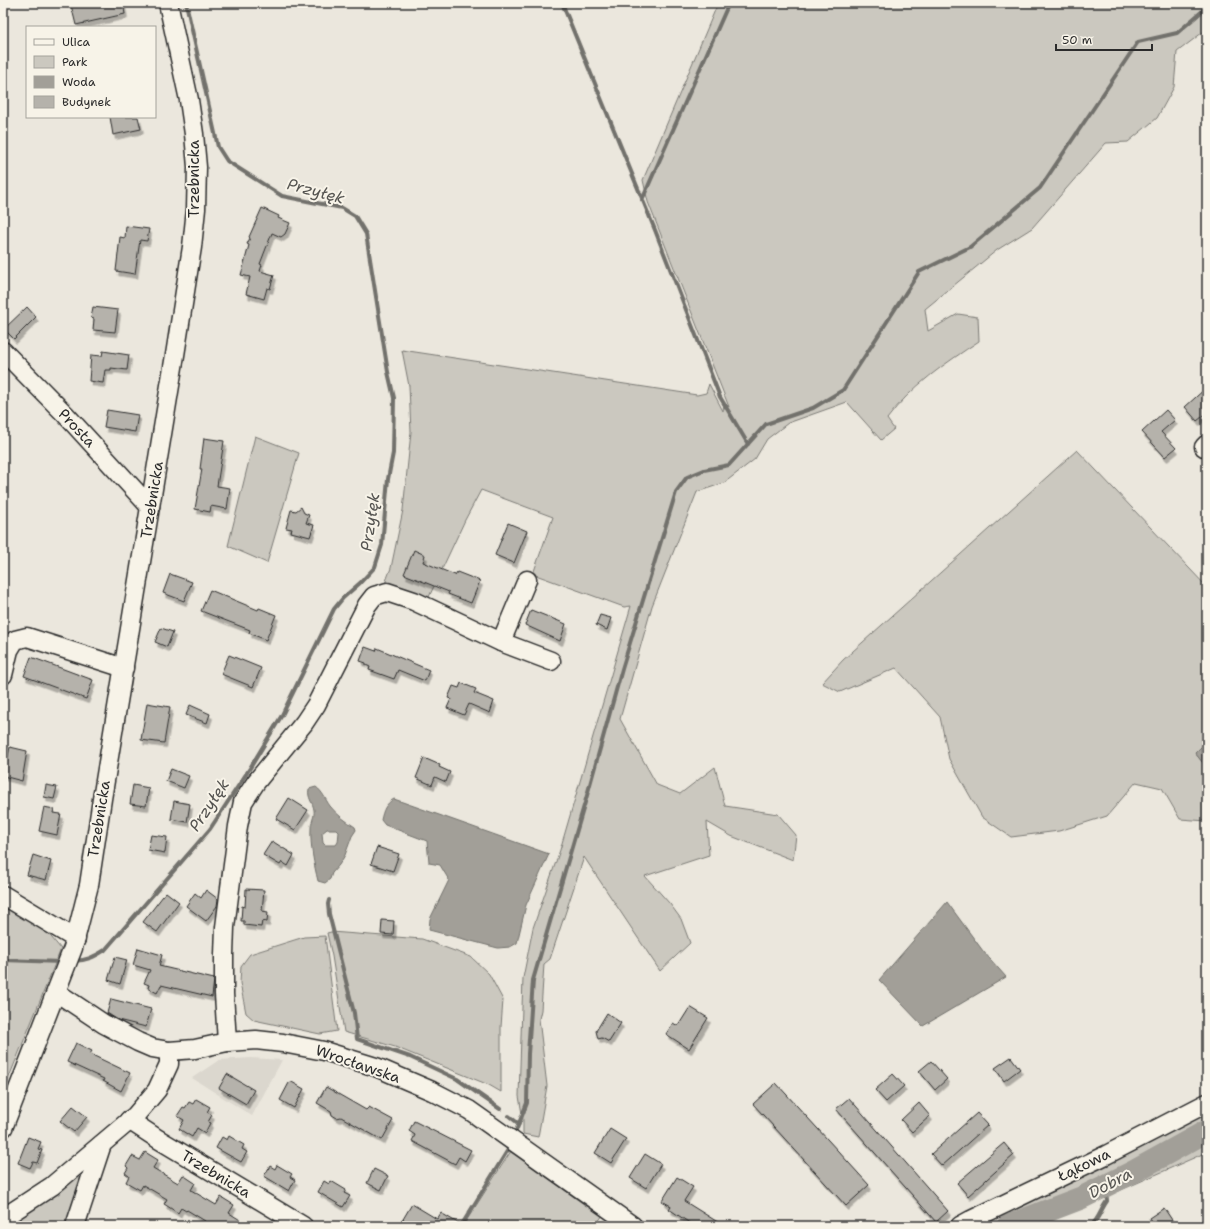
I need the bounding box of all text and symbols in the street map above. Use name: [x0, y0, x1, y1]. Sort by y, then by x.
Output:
legend: [26, 26, 156, 118]
scale bar: [1056, 26, 1152, 52]
text: 50 m: [1062, 32, 1092, 48]
text: Ulica: [62, 34, 91, 50]
text: Park: [62, 54, 88, 70]
text: Woda: [62, 74, 96, 90]
text: Budynek: [62, 94, 111, 110]
street label: Trzebnicka: [184, 139, 204, 218]
water label: Przyłęk: [285, 173, 347, 209]
street label: Prosta: [54, 404, 101, 452]
street label: Trzebnicka: [136, 459, 168, 540]
water label: Przyłęk: [356, 491, 384, 553]
water label: Przyłęk: [184, 775, 234, 835]
street label: Trzebnicka: [83, 778, 115, 859]
street label: Wrocławska: [313, 1040, 404, 1088]
street label: Łąkowa: [1053, 1143, 1114, 1187]
street label: Trzebnicka: [177, 1145, 255, 1203]
water label: Dobra: [1085, 1163, 1135, 1203]

